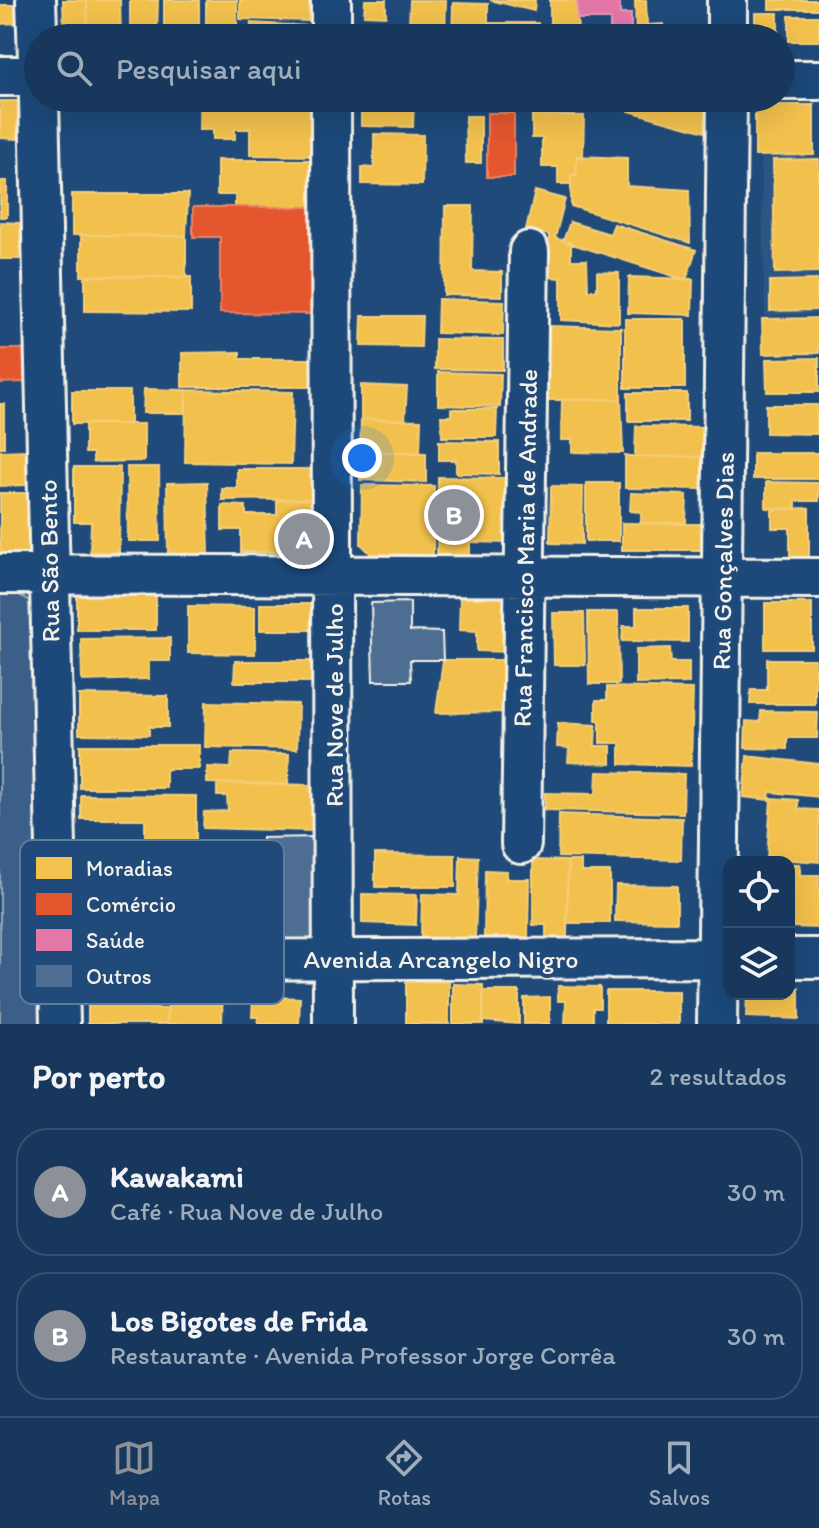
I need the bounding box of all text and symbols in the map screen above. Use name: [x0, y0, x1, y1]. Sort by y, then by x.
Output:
search box: [24, 24, 795, 112]
icon: search: [52, 46, 96, 90]
text: Pesquisar aqui: [116, 50, 301, 87]
street label: Rua Francisco Maria de Andrade: [506, 369, 544, 727]
your location: [342, 438, 382, 478]
street label: Rua Gonçalves Dias: [705, 452, 741, 670]
street label: Rua São Bento: [32, 479, 66, 643]
pin: B: [428, 485, 480, 545]
pin: A: [278, 509, 330, 569]
street label: Rua Nove de Julho: [318, 603, 350, 807]
legend: [20, 840, 284, 1004]
text: Moradias: [86, 855, 173, 882]
map controls: [723, 856, 795, 1000]
button: locate: [723, 856, 795, 928]
text: Comércio: [86, 891, 176, 918]
text: Saúde: [86, 927, 145, 954]
button: layers: [723, 928, 795, 1000]
street label: Avenida Arcangelo Nigro: [304, 943, 578, 975]
text: Outros: [86, 963, 152, 990]
text: Por perto: [32, 1056, 165, 1097]
text: 2 resultados: [649, 1060, 787, 1092]
text: Kawakami: [110, 1158, 244, 1195]
text: A: [52, 1176, 68, 1208]
text: 30 m: [727, 1176, 785, 1208]
text: Café · Rua Nove de Julho: [110, 1195, 383, 1227]
text: Los Bigotes de Frida: [110, 1302, 368, 1339]
text: B: [52, 1320, 68, 1352]
text: 30 m: [727, 1320, 785, 1352]
text: Restaurante · Avenida Professor Jorge Corrêa: [110, 1339, 616, 1371]
tab: Mapa: [109, 1436, 160, 1511]
tab: Rotas: [378, 1436, 431, 1511]
tab: Salvos: [649, 1436, 710, 1511]

